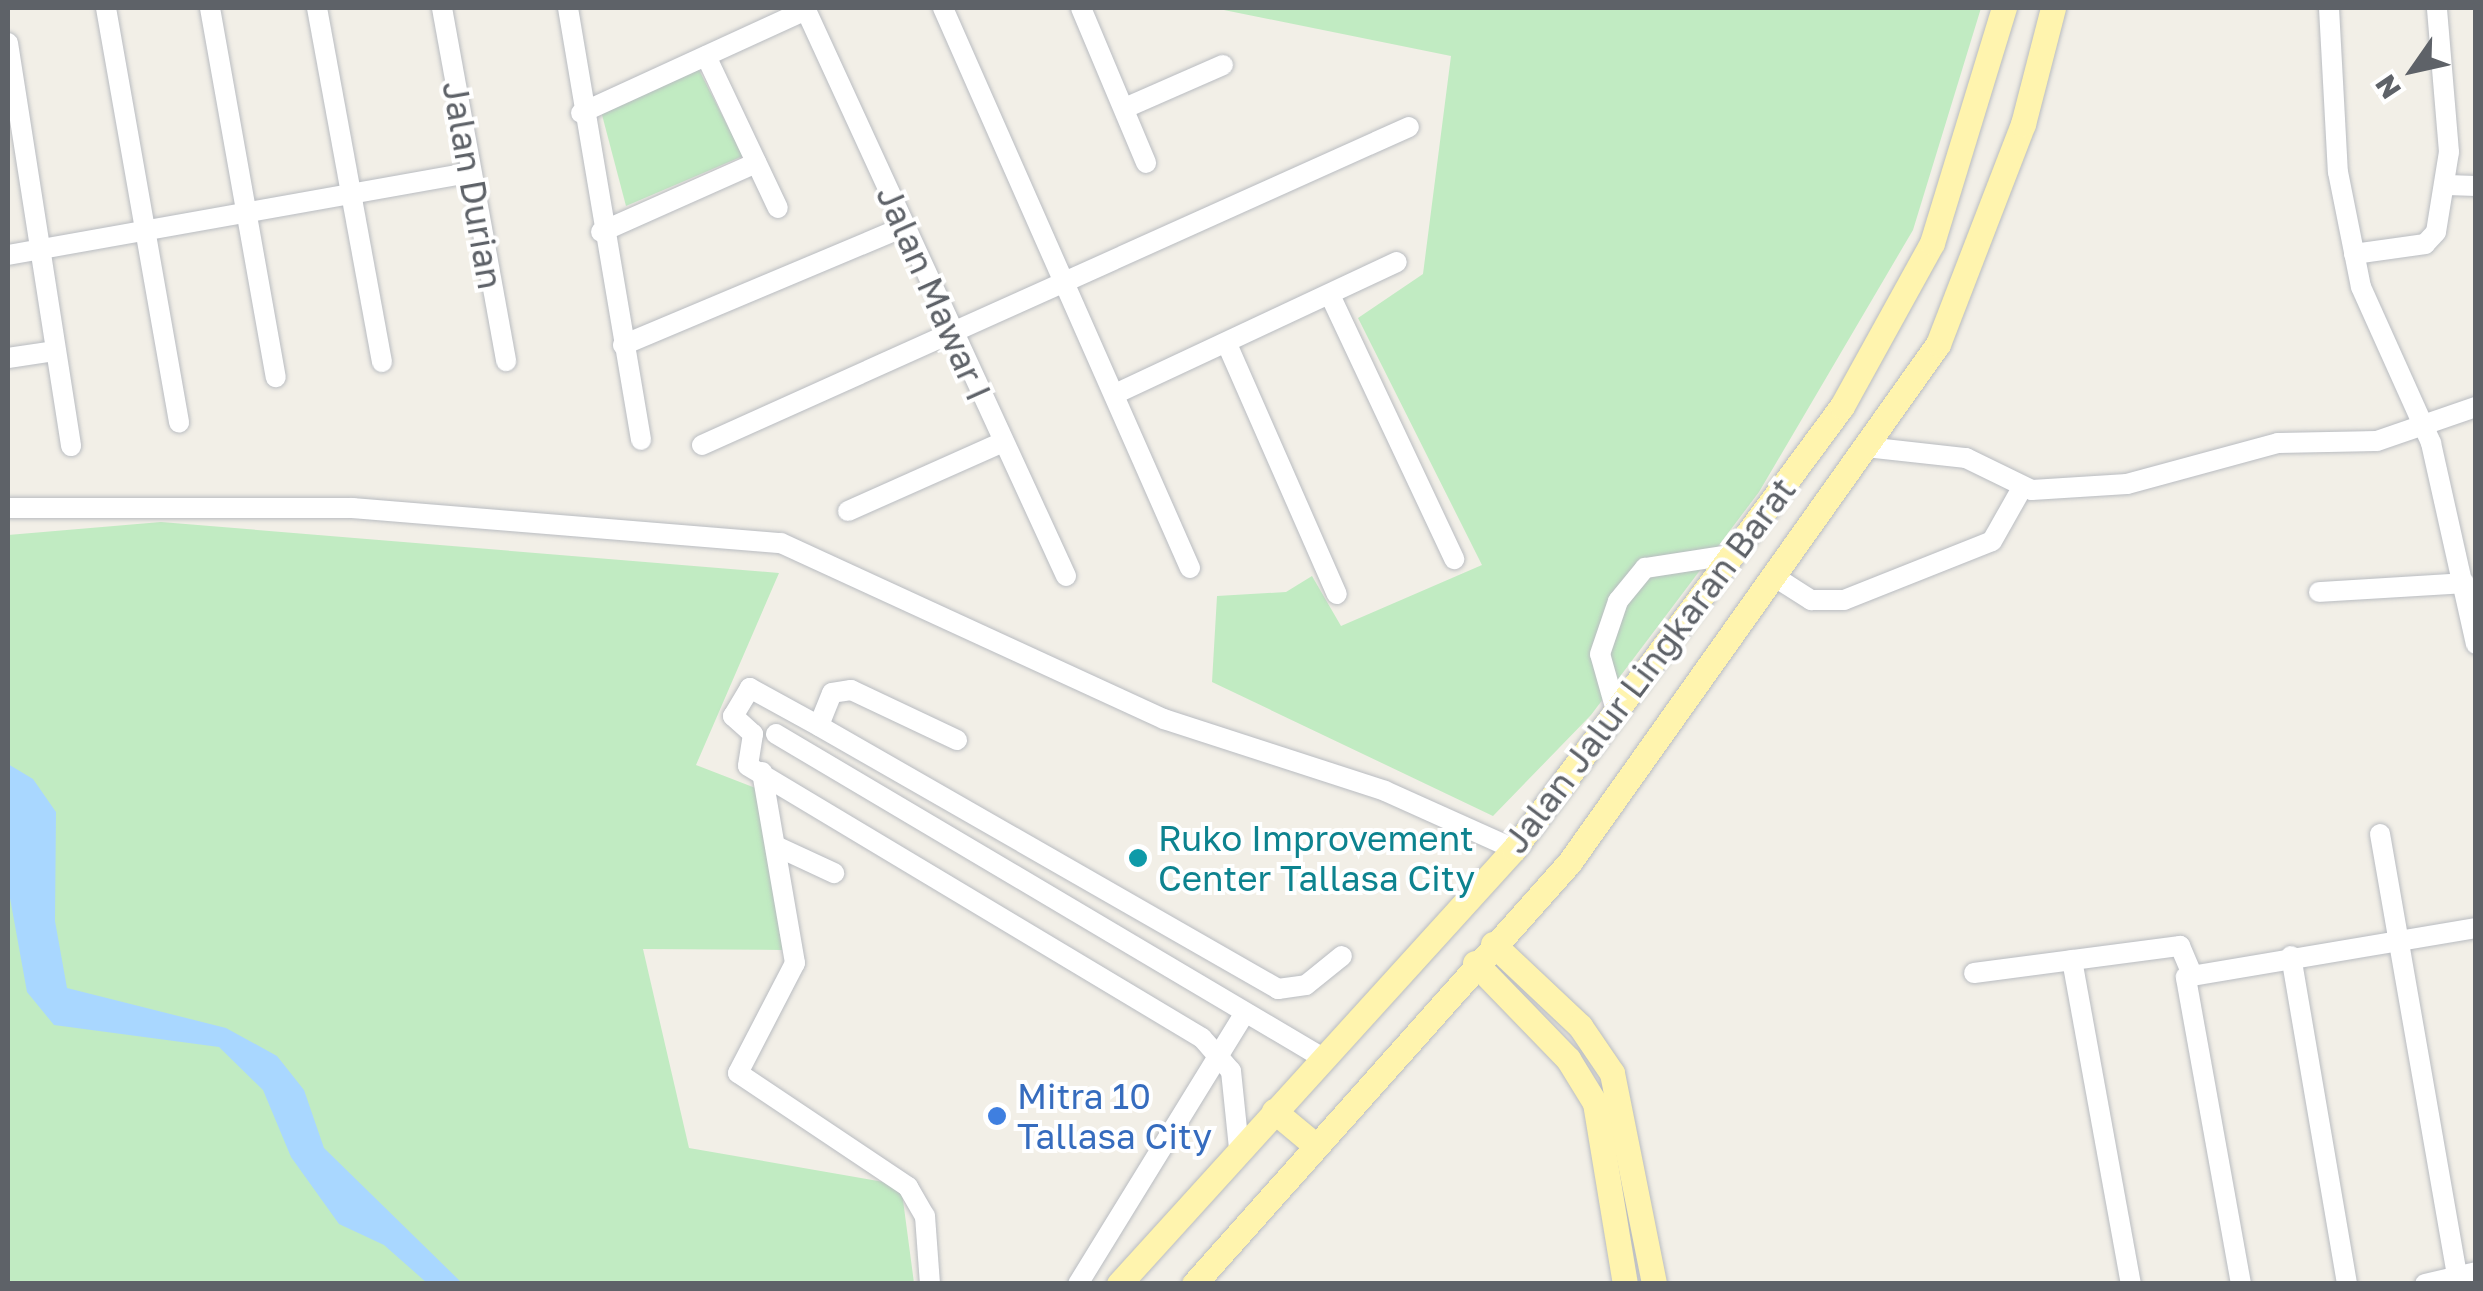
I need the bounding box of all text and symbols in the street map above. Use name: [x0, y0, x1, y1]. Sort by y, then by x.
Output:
north arrow: [2363, 20, 2463, 120]
text: N: [2368, 69, 2407, 105]
street label: Jalan Durian: [434, 78, 512, 292]
street label: Jalan Mawar I: [868, 179, 1000, 407]
street label: Jalan Jalur Lingkaran Barat: [1494, 469, 1804, 861]
place label: Ruko Improvement Center Tallasa City: [1158, 817, 1475, 899]
marker: Ruko Improvement Center Tallasa City: [1127, 847, 1149, 869]
place label: Mitra 10 Tallasa City: [1017, 1075, 1212, 1157]
marker: Mitra 10 Tallasa City: [986, 1105, 1008, 1127]

